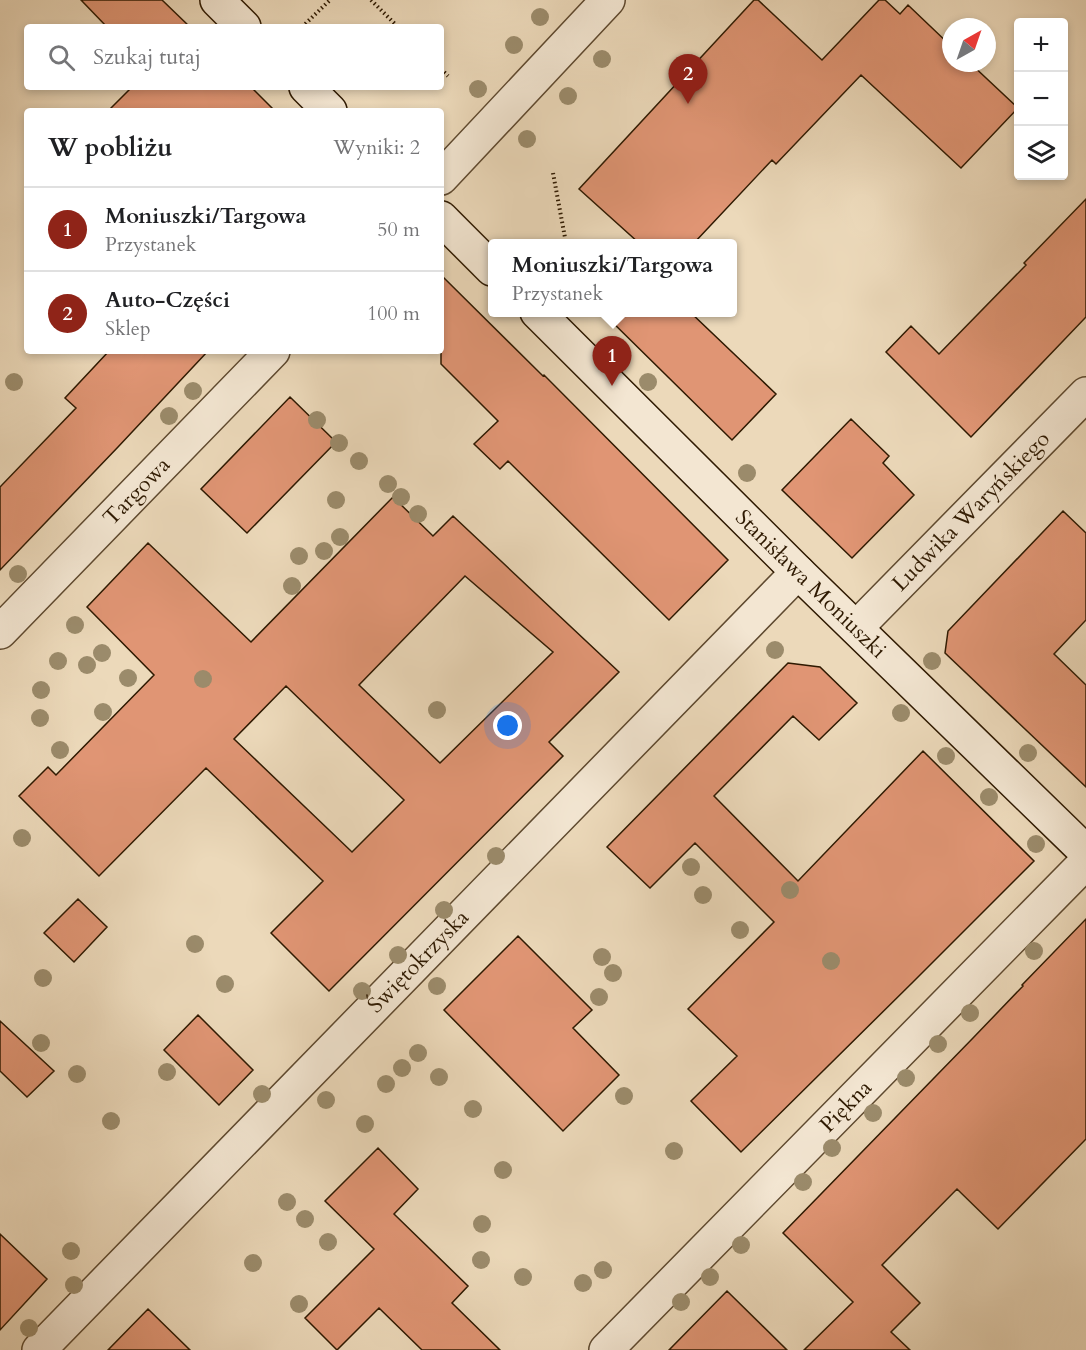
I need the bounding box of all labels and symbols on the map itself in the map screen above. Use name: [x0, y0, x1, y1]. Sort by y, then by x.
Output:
north arrow: [942, 18, 996, 72]
pin: 2: [668, 54, 708, 104]
pin: 1: [592, 336, 632, 386]
street label: Ludwika Waryńskiego: [885, 424, 1057, 598]
street label: Targowa: [96, 450, 177, 532]
street label: Stanisława Moniuszki: [729, 503, 893, 665]
your location: [493, 711, 522, 740]
street label: Świętokrzyska: [361, 903, 476, 1020]
street label: Piękna: [813, 1073, 879, 1139]

